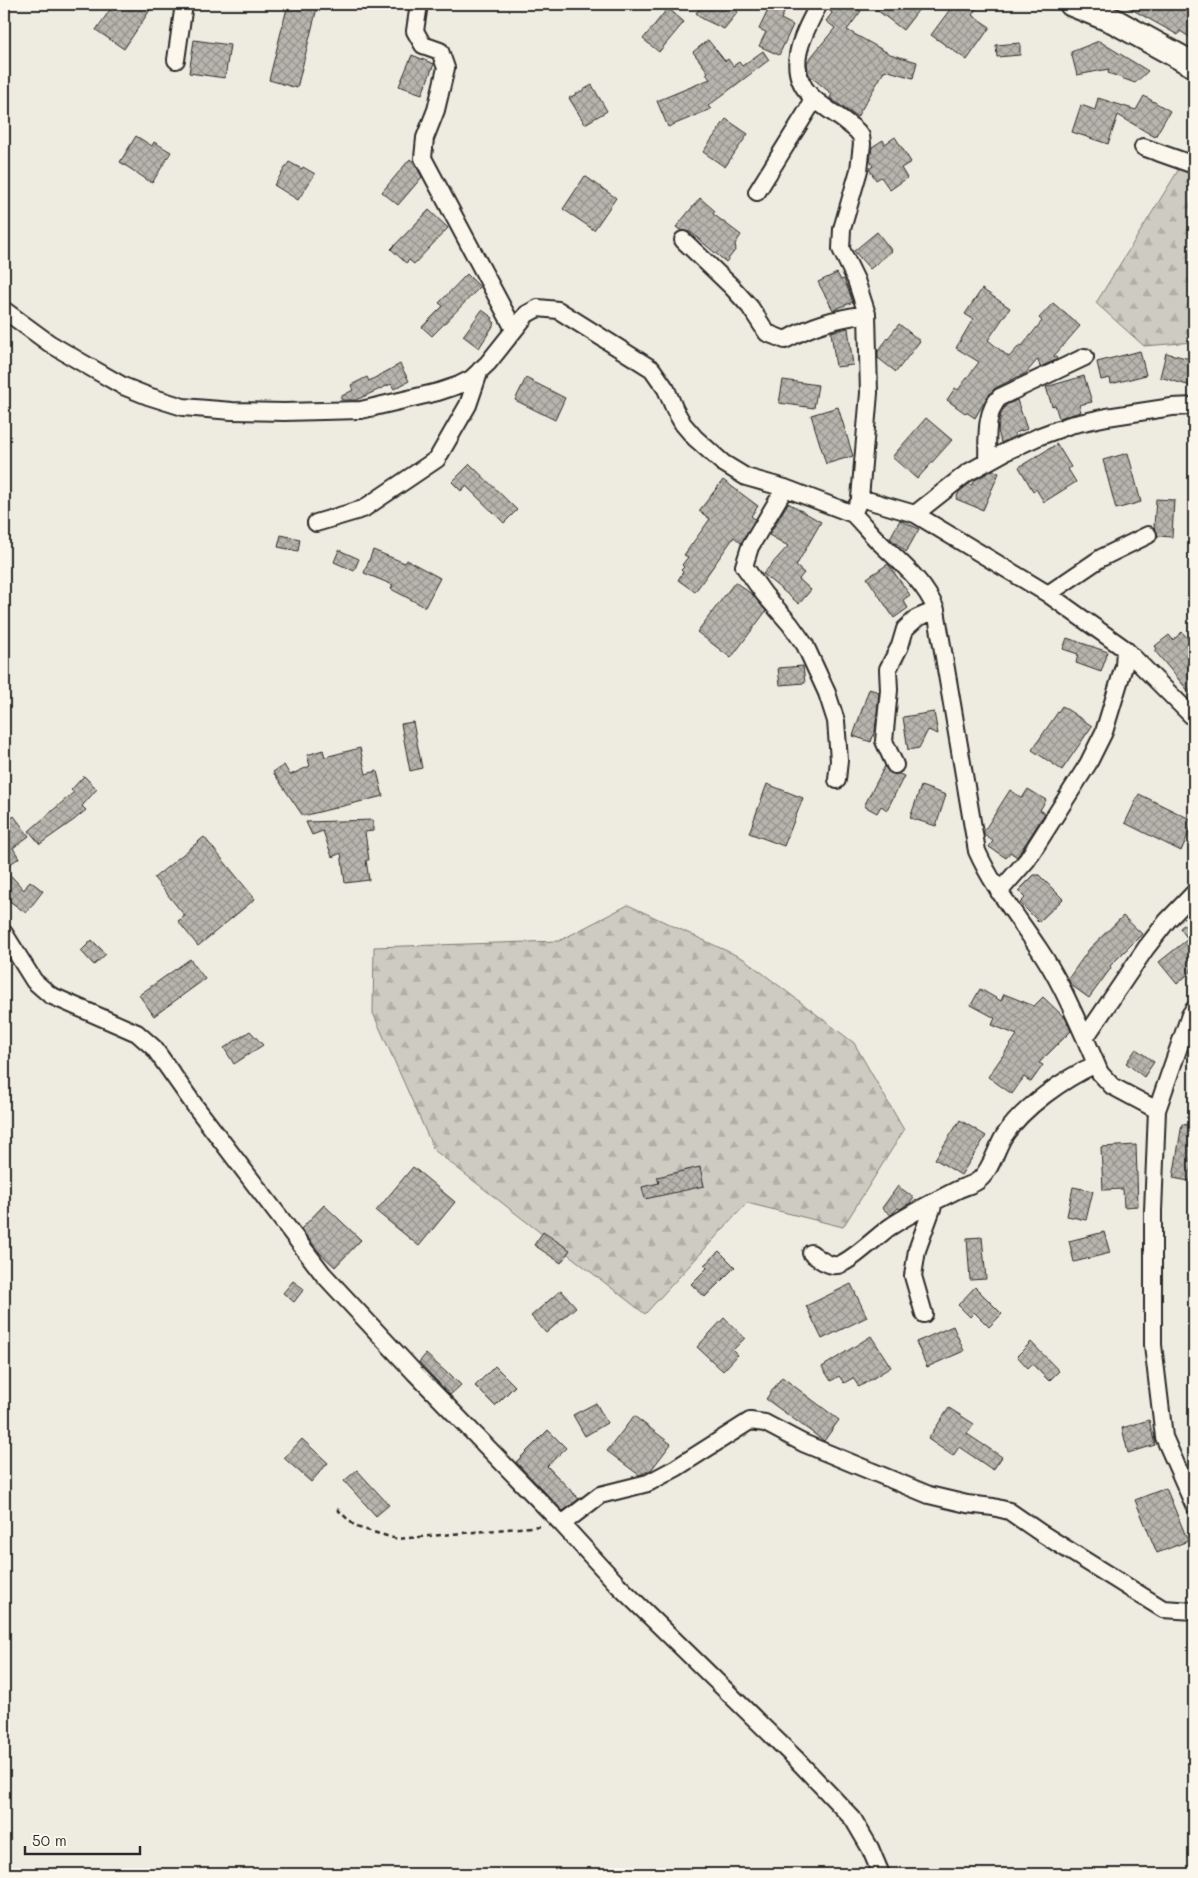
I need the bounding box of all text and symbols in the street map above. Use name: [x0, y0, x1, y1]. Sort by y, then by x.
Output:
scale bar: [25, 1823, 140, 1855]
text: 50 m: [32, 1830, 67, 1850]

